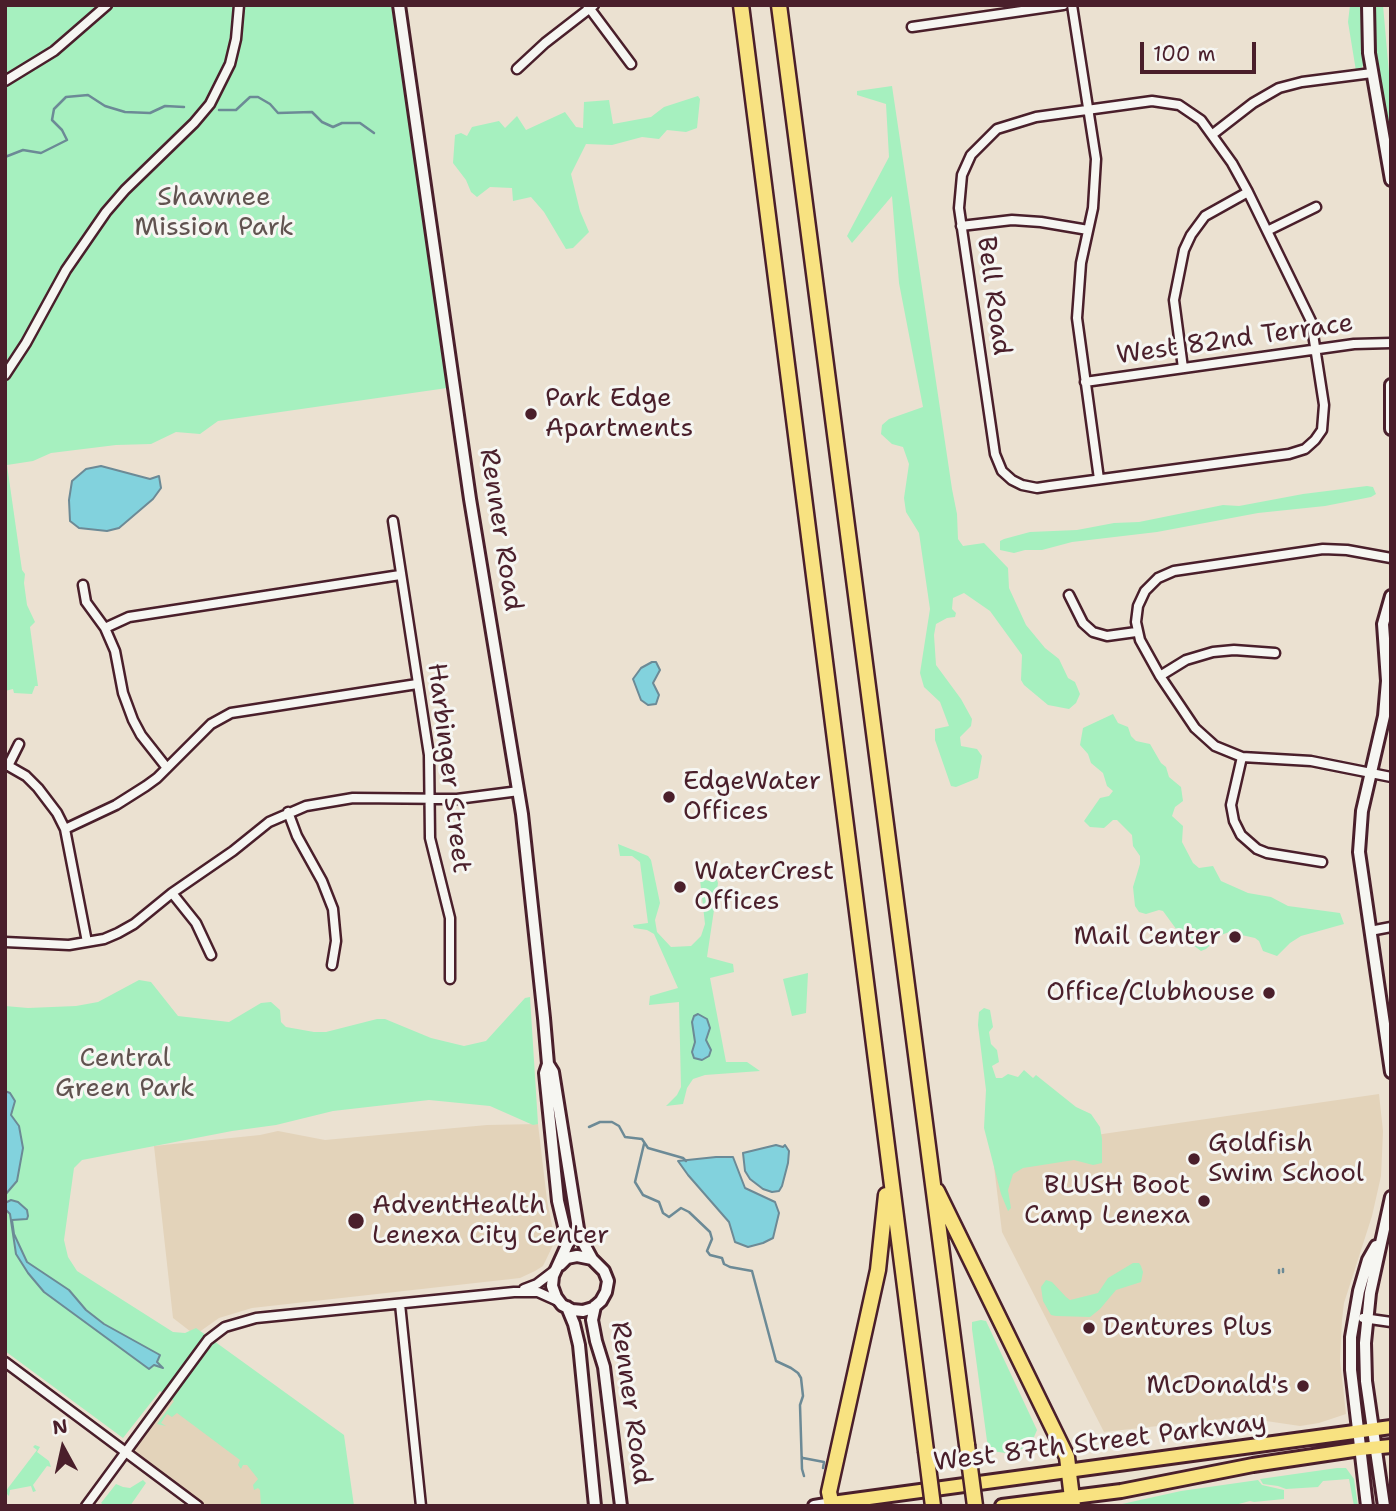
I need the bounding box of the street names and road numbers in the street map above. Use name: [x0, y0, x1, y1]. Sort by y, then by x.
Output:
street label: Bell Road: [969, 235, 1017, 357]
street label: West 82nd Terrace: [1115, 308, 1355, 372]
street label: Renner Road: [472, 447, 528, 613]
street label: Harbinger Street: [420, 661, 476, 875]
street label: Renner Road: [603, 1320, 657, 1486]
street label: West 87th Street Parkway: [932, 1407, 1268, 1479]

